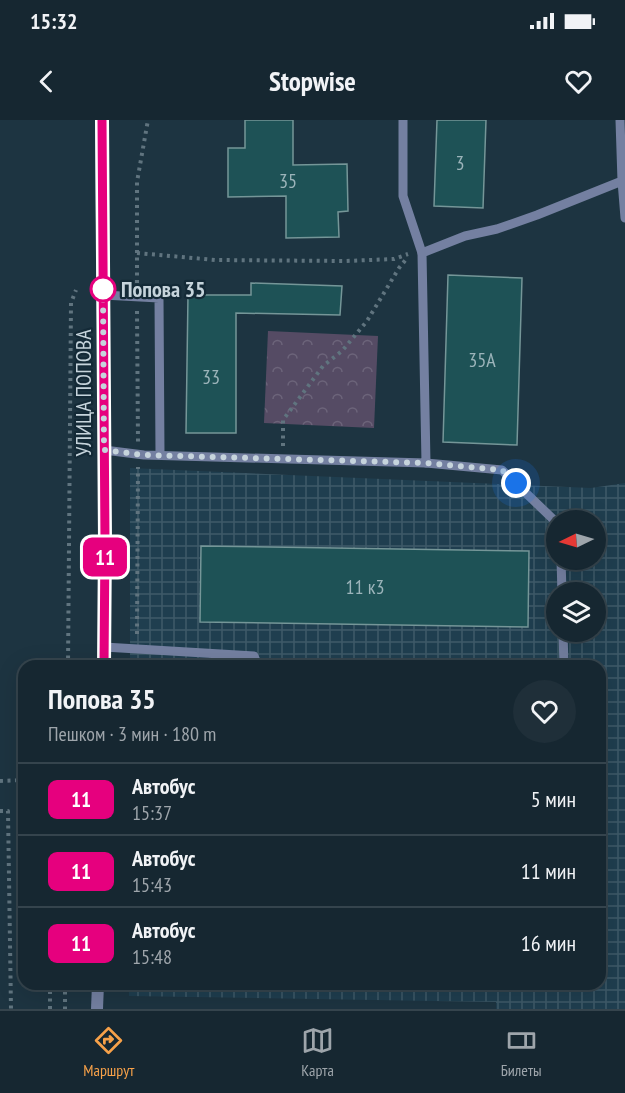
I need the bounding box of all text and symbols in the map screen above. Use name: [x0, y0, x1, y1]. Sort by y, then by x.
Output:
text: 15:32: [30, 7, 78, 35]
text: Stopwise: [269, 64, 356, 98]
icon: back: [30, 65, 63, 98]
icon: heart: [562, 65, 595, 98]
house number: 3: [456, 150, 465, 176]
house number: 35: [279, 168, 297, 194]
place label: Попова 35: [121, 275, 206, 303]
marker: Попова 35: [90, 276, 116, 302]
street label: УЛИЦА ПОПОВА: [69, 329, 97, 457]
house number: 35А: [468, 347, 496, 373]
house number: 33: [202, 364, 220, 390]
your location: [501, 468, 531, 498]
north arrow: [546, 510, 606, 570]
map controls: [546, 510, 606, 642]
line badge: 11: [78, 538, 132, 576]
text: 11: [95, 544, 115, 571]
house number: 11 к3: [346, 574, 384, 600]
button: layers: [546, 582, 606, 642]
text: Попова 35: [48, 680, 156, 717]
button: heart: [513, 680, 576, 743]
text: Пешком · 3 мин · 180 m: [48, 721, 216, 747]
text: Автобус: [132, 772, 195, 800]
text: 5 мин: [531, 785, 576, 813]
text: 11: [71, 786, 91, 813]
text: 15:37: [132, 800, 172, 826]
text: Автобус: [132, 844, 195, 872]
text: 11 мин: [521, 857, 576, 885]
text: 11: [71, 858, 91, 885]
text: 15:43: [132, 872, 172, 898]
text: Автобус: [132, 916, 195, 944]
text: 16 мин: [521, 929, 576, 957]
text: 11: [71, 930, 91, 957]
text: 15:48: [132, 944, 172, 970]
tab: Маршрут: [83, 1024, 134, 1080]
tab: Карта: [301, 1024, 334, 1080]
tab: Билеты: [501, 1024, 542, 1080]

